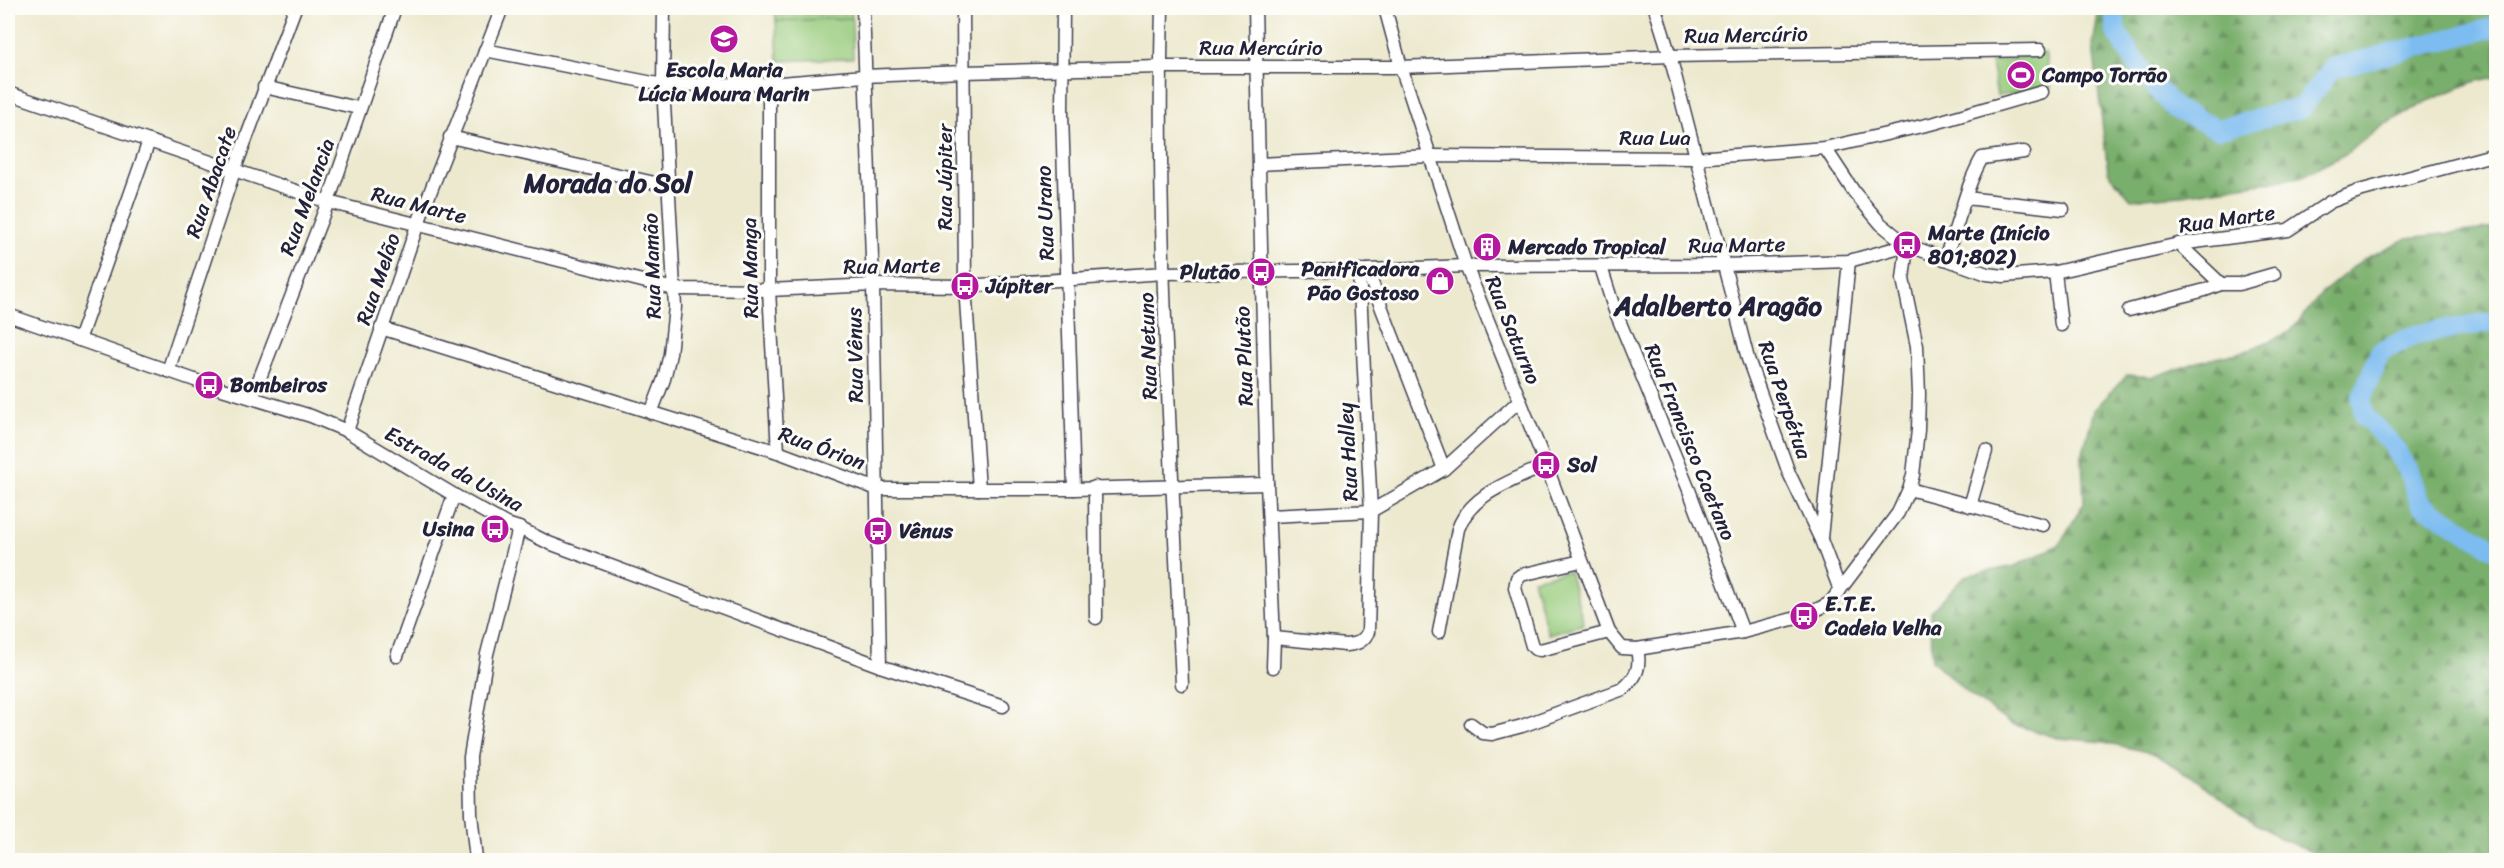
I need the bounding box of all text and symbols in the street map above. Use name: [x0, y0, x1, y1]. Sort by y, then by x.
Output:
street label: Rua Mercúrio: [1684, 15, 1808, 55]
school or university icon: Escola Maria Lúcia Moura Marin: [708, 23, 740, 55]
street label: Rua Mercúrio: [1199, 29, 1323, 67]
place label: Escola Maria Lúcia Moura Marin: [639, 51, 810, 113]
place label: Campo Torrão: [2041, 56, 2167, 94]
sports icon: Campo Torrão: [2005, 59, 2037, 91]
street label: Rua Lua: [1619, 119, 1691, 157]
street label: Rua Abacate: [174, 121, 248, 243]
street label: Rua Júpiter: [926, 122, 964, 230]
street label: Rua Melancia: [268, 132, 346, 261]
district label: Morada do Sol: [523, 159, 694, 207]
street label: Rua Urano: [1024, 165, 1066, 261]
street label: Rua Marte: [367, 175, 471, 235]
street label: Rua Marte: [2176, 193, 2278, 245]
street label: Rua Mamão: [631, 212, 673, 320]
place label: Marte (Início 801;802): [1927, 214, 2050, 276]
street label: Rua Manga: [730, 217, 770, 319]
street label: Rua Marte: [1688, 225, 1786, 265]
street label: Rua Melão: [345, 227, 412, 330]
place label: Mercado Tropical: [1507, 228, 1666, 266]
bus stop icon: Marte (Início 801;802): [1891, 229, 1923, 261]
building icon: Mercado Tropical: [1471, 231, 1503, 263]
street label: Rua Marte: [843, 246, 941, 286]
place label: Panificadora Pão Gostoso: [1301, 250, 1420, 312]
place label: Plutão: [1180, 253, 1240, 291]
bus stop icon: Plutão: [1245, 256, 1277, 288]
shop icon: Panificadora Pão Gostoso: [1424, 265, 1456, 297]
place label: Júpiter: [985, 267, 1054, 305]
bus stop icon: Júpiter: [949, 270, 981, 302]
street label: Rua Saturno: [1474, 270, 1552, 391]
district label: Adalberto Aragão: [1613, 282, 1822, 330]
street label: Rua Netuno: [1127, 291, 1169, 400]
street label: Rua Plutão: [1223, 305, 1265, 407]
street label: Rua Vênus: [835, 307, 875, 403]
street label: Rua Perpétua: [1747, 336, 1823, 465]
street label: Rua Francisco Caetano: [1633, 338, 1747, 546]
place label: Bombeiros: [230, 366, 328, 404]
bus stop icon: Bombeiros: [193, 369, 225, 401]
street label: Rua Halley: [1326, 401, 1370, 502]
street label: Estrada da Usina: [377, 415, 531, 523]
street label: Rua Órion: [773, 415, 871, 481]
place label: Sol: [1566, 446, 1598, 484]
bus stop icon: Sol: [1530, 449, 1562, 481]
place label: Usina: [423, 510, 475, 548]
place label: Vênus: [899, 512, 953, 550]
bus stop icon: Usina: [479, 513, 511, 545]
bus stop icon: Vênus: [862, 515, 894, 547]
place label: E.T.E. Cadeia Velha: [1824, 585, 1942, 647]
bus stop icon: E.T.E. Cadeia Velha: [1788, 600, 1820, 632]

